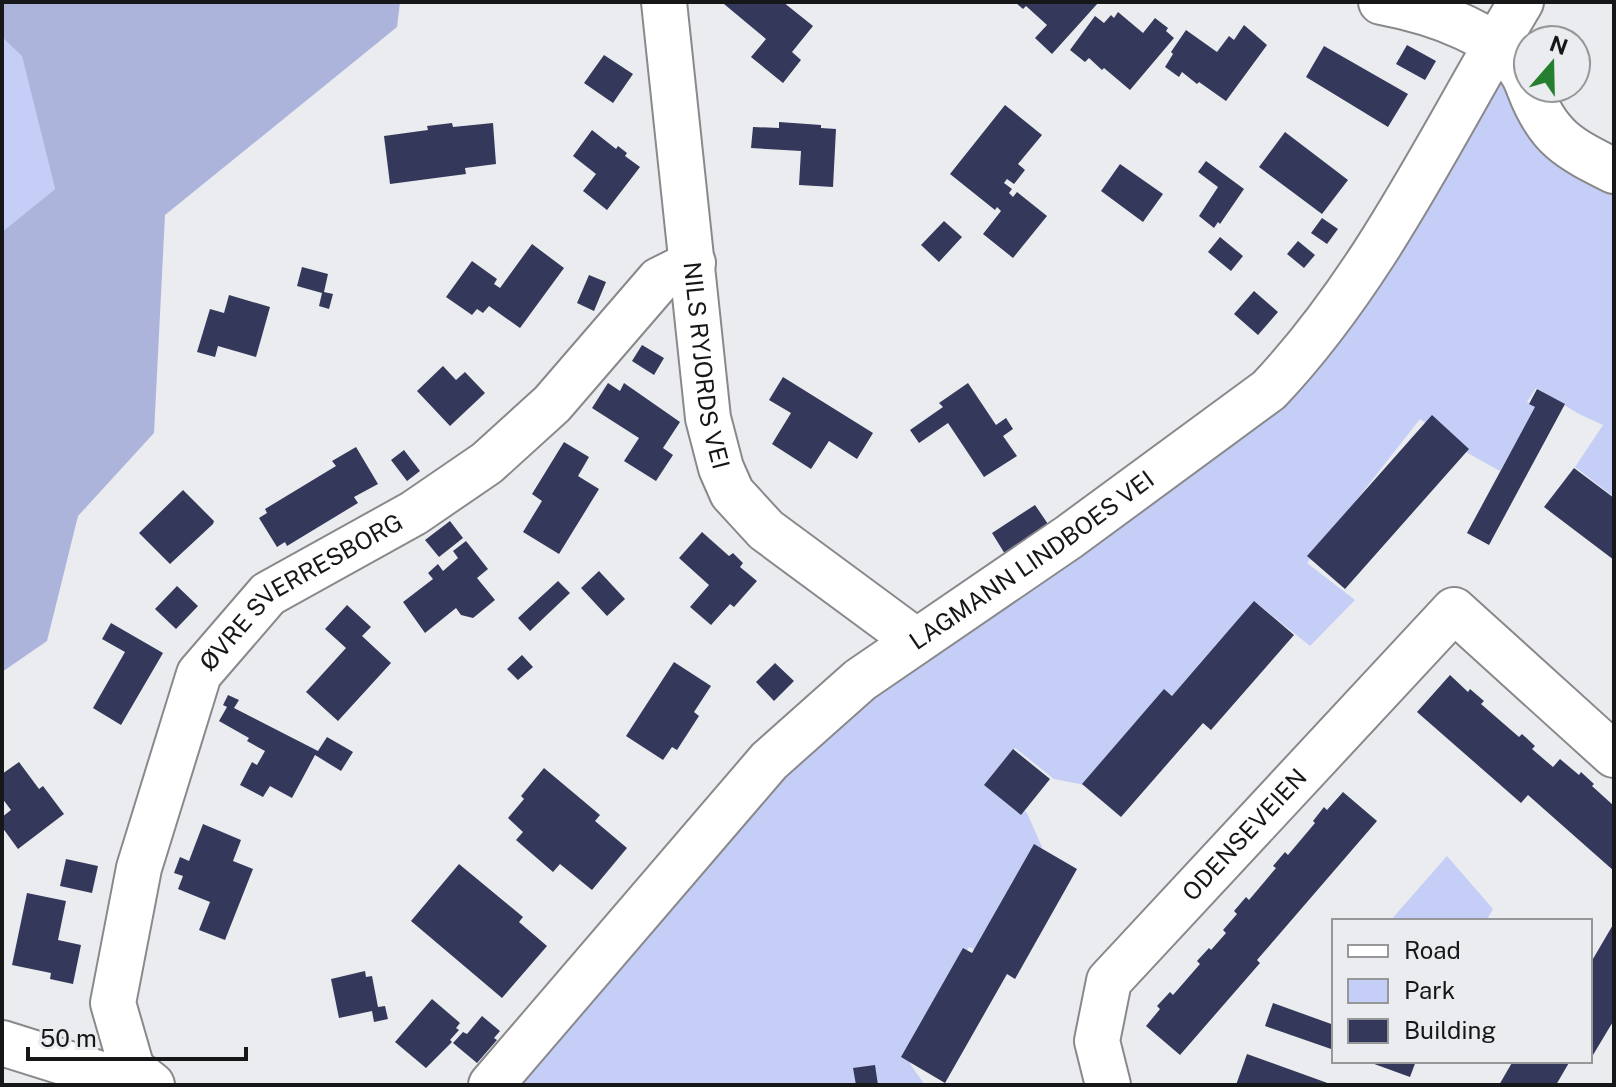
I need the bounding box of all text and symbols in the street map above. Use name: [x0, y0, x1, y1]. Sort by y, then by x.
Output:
north arrow: [1512, 24, 1592, 104]
text: N: [1546, 30, 1571, 60]
street label: NILS RYJORDS VEI: [679, 260, 736, 472]
street label: LAGMANN LINDBOES VEI: [904, 465, 1159, 655]
street label: ØVRE SVERRESBORG: [193, 507, 407, 676]
street label: ODENSEVEIEN: [1176, 763, 1312, 906]
legend: [1332, 919, 1592, 1063]
text: Road: [1404, 936, 1461, 964]
text: Park: [1404, 976, 1455, 1004]
scale bar: [28, 1011, 246, 1061]
text: Building: [1404, 1016, 1496, 1044]
text: 50 m: [40, 1024, 97, 1052]

